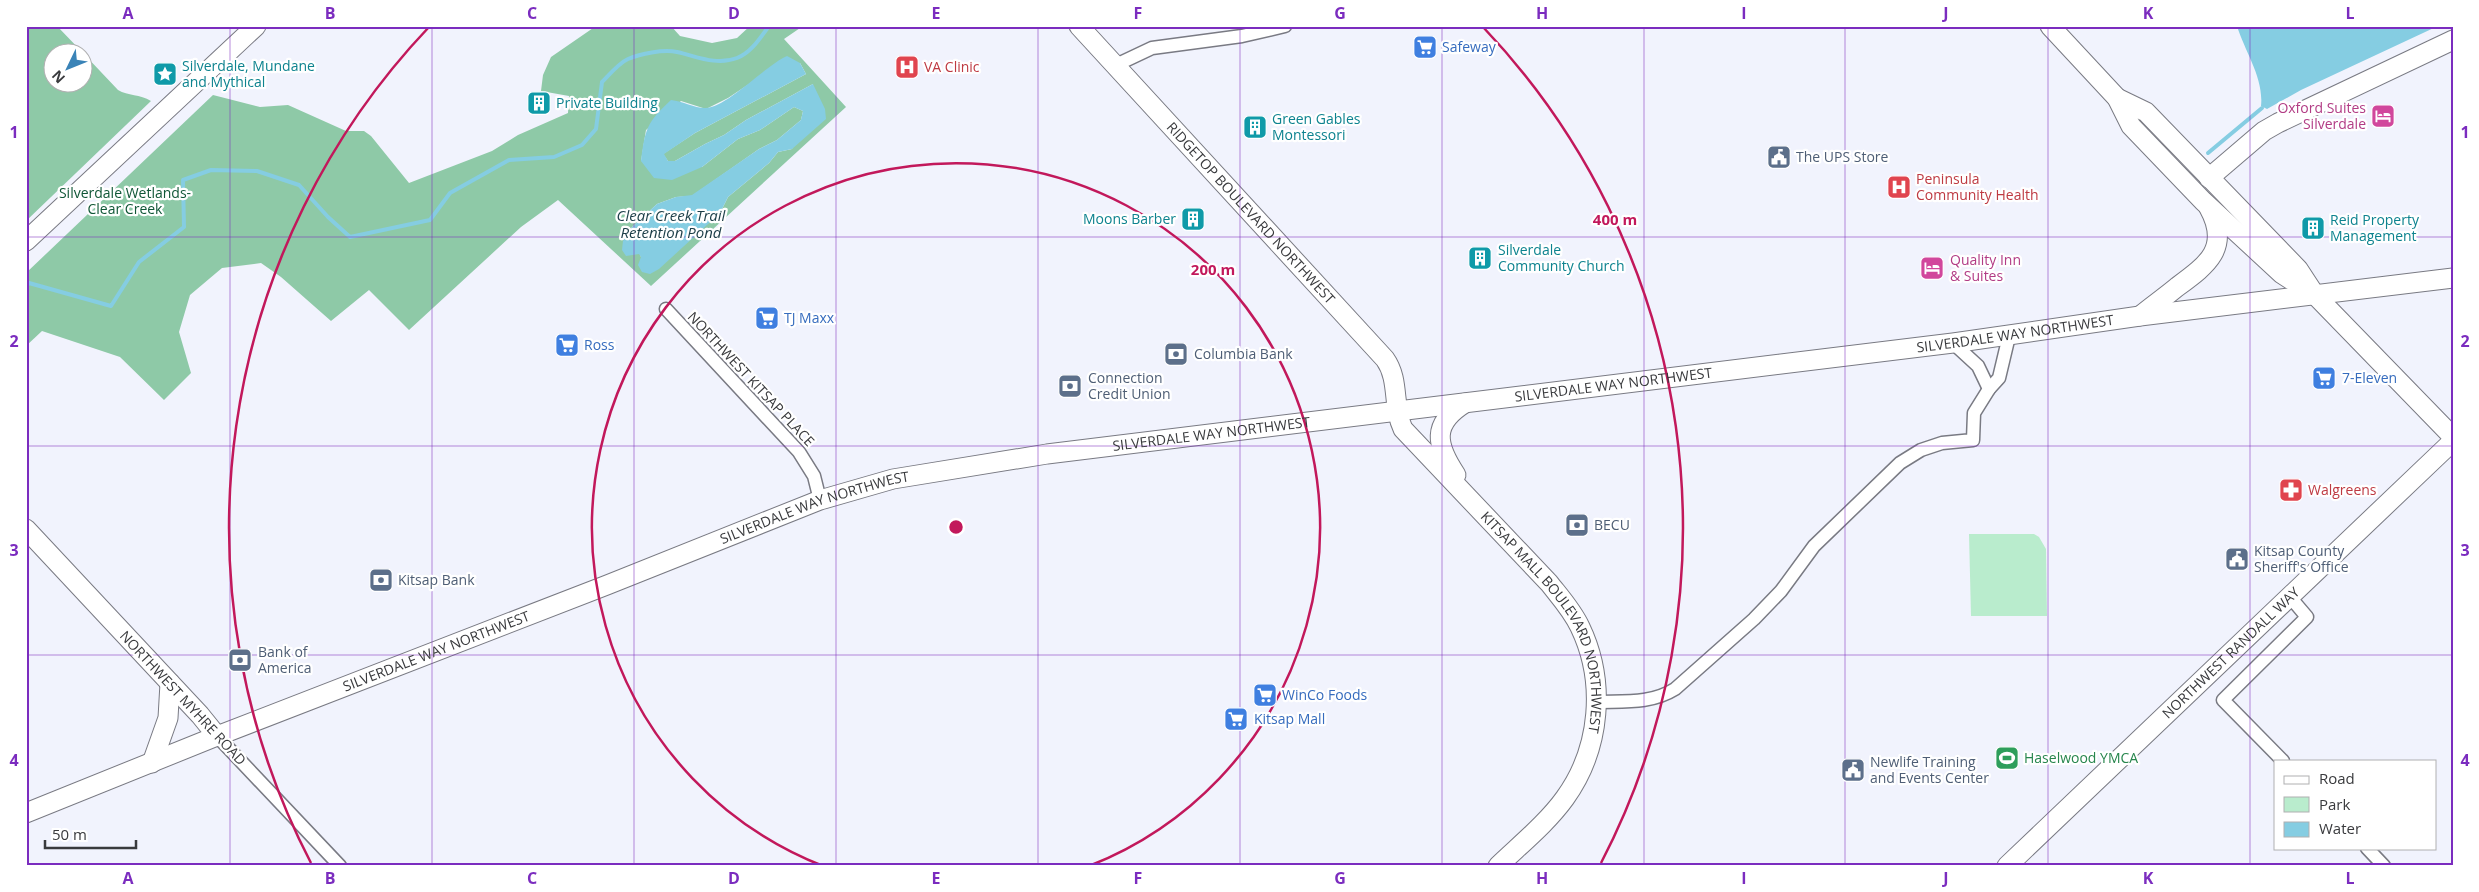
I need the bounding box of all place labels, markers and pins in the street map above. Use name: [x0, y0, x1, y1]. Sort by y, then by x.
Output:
supermarket icon: Safeway: [1412, 34, 1438, 60]
place label: Safeway: [1442, 37, 1497, 56]
hospital icon: VA Clinic: [894, 54, 920, 80]
place label: Silverdale, Mundane and Mythical: [182, 56, 315, 91]
place label: VA Clinic: [924, 57, 980, 76]
place icon: Silverdale, Mundane and Mythical: [152, 61, 178, 87]
building icon: Private Building: [526, 90, 552, 116]
place label: Private Building: [556, 93, 658, 112]
place label: Oxford Suites Silverdale: [2277, 98, 2366, 133]
hotel icon: Oxford Suites Silverdale: [2370, 103, 2396, 129]
place label: Green Gables Montessori: [1272, 109, 1361, 144]
building icon: Green Gables Montessori: [1242, 114, 1268, 140]
public building icon: The UPS Store: [1766, 144, 1792, 170]
place label: The UPS Store: [1796, 147, 1889, 166]
place label: Peninsula Community Health: [1916, 169, 2039, 204]
hospital icon: Peninsula Community Health: [1886, 174, 1912, 200]
building icon: Moons Barber: [1180, 206, 1206, 232]
place label: Moons Barber: [1083, 209, 1176, 228]
place label: Reid Property Management: [2330, 210, 2420, 245]
building icon: Reid Property Management: [2300, 215, 2326, 241]
place label: Silverdale Community Church: [1498, 240, 1625, 275]
building icon: Silverdale Community Church: [1467, 245, 1493, 271]
place label: Quality Inn & Suites: [1950, 250, 2021, 285]
hotel icon: Quality Inn & Suites: [1919, 255, 1945, 281]
supermarket icon: TJ Maxx: [754, 305, 780, 331]
place label: TJ Maxx: [784, 308, 835, 327]
supermarket icon: Ross: [554, 332, 580, 358]
place label: Ross: [584, 335, 615, 354]
bank icon: Columbia Bank: [1163, 341, 1189, 367]
place label: Columbia Bank: [1194, 344, 1293, 363]
supermarket icon: 7-Eleven: [2311, 365, 2337, 391]
place label: Connection Credit Union: [1088, 368, 1170, 403]
place label: 7-Eleven: [2342, 368, 2397, 387]
bank icon: Connection Credit Union: [1057, 373, 1083, 399]
pharmacy icon: Walgreens: [2278, 477, 2304, 503]
place label: Walgreens: [2308, 480, 2377, 499]
bank icon: BECU: [1564, 512, 1590, 538]
place label: BECU: [1594, 515, 1630, 534]
centre of rings: [947, 518, 965, 536]
place label: Kitsap County Sheriff's Office: [2254, 541, 2349, 576]
public building icon: Kitsap County Sheriff's Office: [2224, 546, 2250, 572]
bank icon: Kitsap Bank: [368, 567, 394, 593]
place label: Kitsap Bank: [398, 570, 475, 589]
place label: Bank of America: [258, 642, 311, 677]
bank icon: Bank of America: [227, 647, 253, 673]
supermarket icon: WinCo Foods: [1252, 682, 1278, 708]
place label: WinCo Foods: [1282, 685, 1368, 704]
supermarket icon: Kitsap Mall: [1223, 706, 1249, 732]
place label: Kitsap Mall: [1254, 709, 1325, 728]
sports icon: Haselwood YMCA: [1994, 745, 2020, 771]
place label: Haselwood YMCA: [2024, 748, 2138, 767]
place label: Newlife Training and Events Center: [1870, 752, 1989, 787]
public building icon: Newlife Training and Events Center: [1840, 757, 1866, 783]

